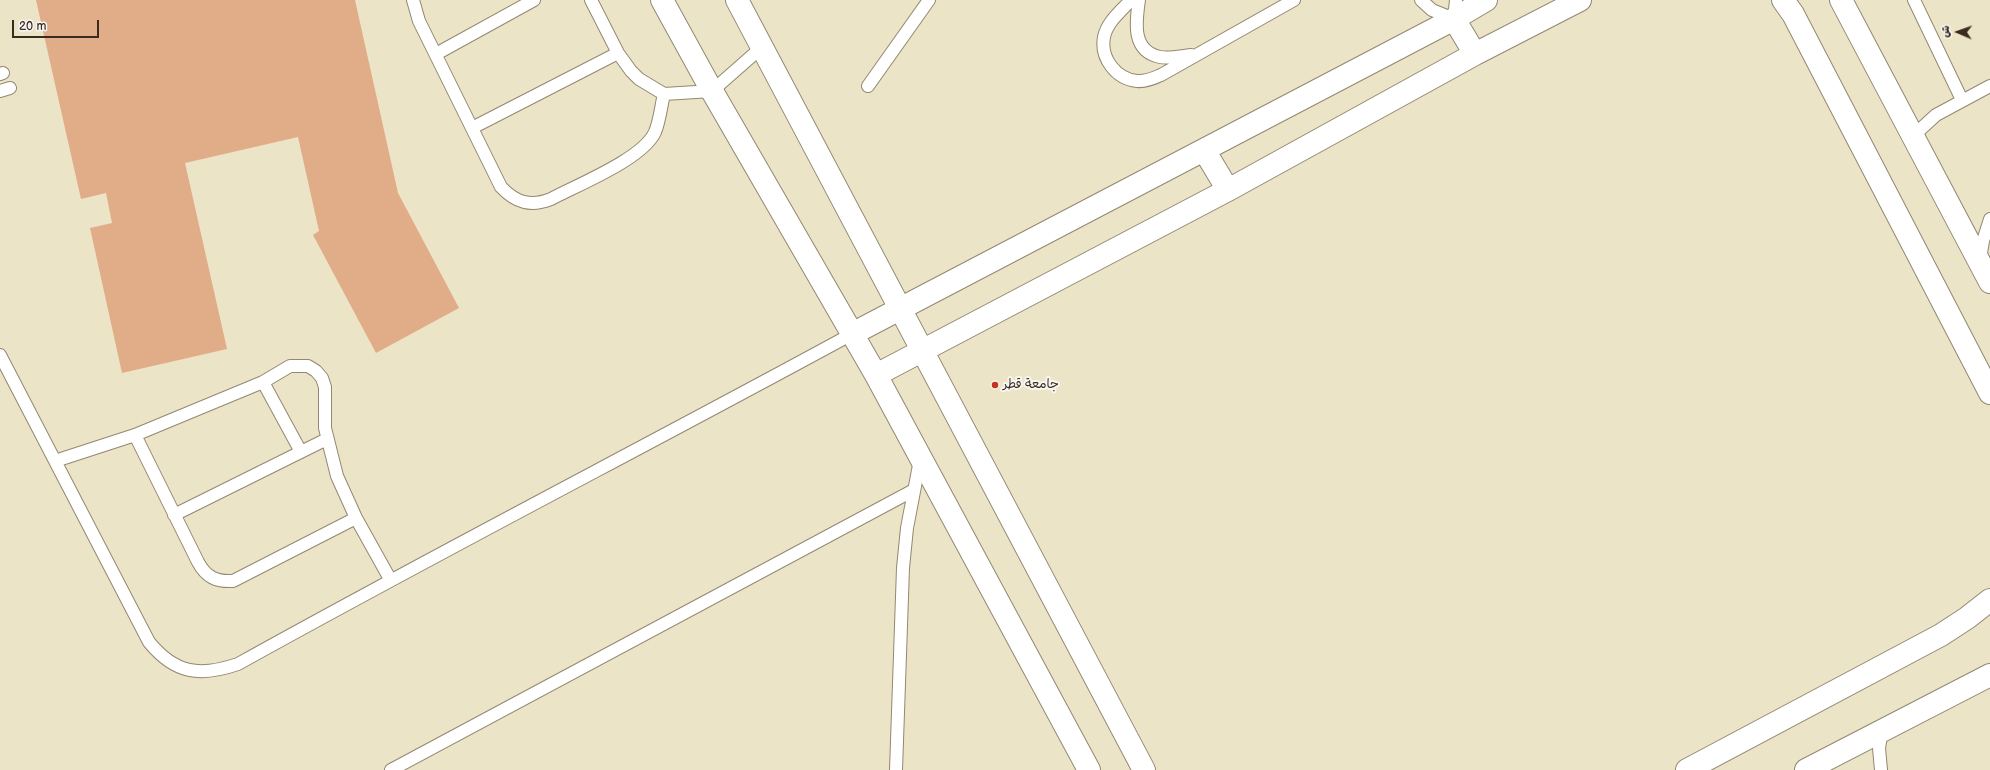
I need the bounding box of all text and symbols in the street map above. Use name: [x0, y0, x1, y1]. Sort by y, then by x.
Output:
scale bar: [14, 12, 101, 38]
north arrow: [1938, 12, 1978, 52]
text: 20 m: [19, 19, 46, 34]
text: ش: [1939, 25, 1952, 38]
place label: جامعة قطر: [1003, 377, 1059, 393]
marker: جامعة قطر: [990, 380, 1000, 390]

